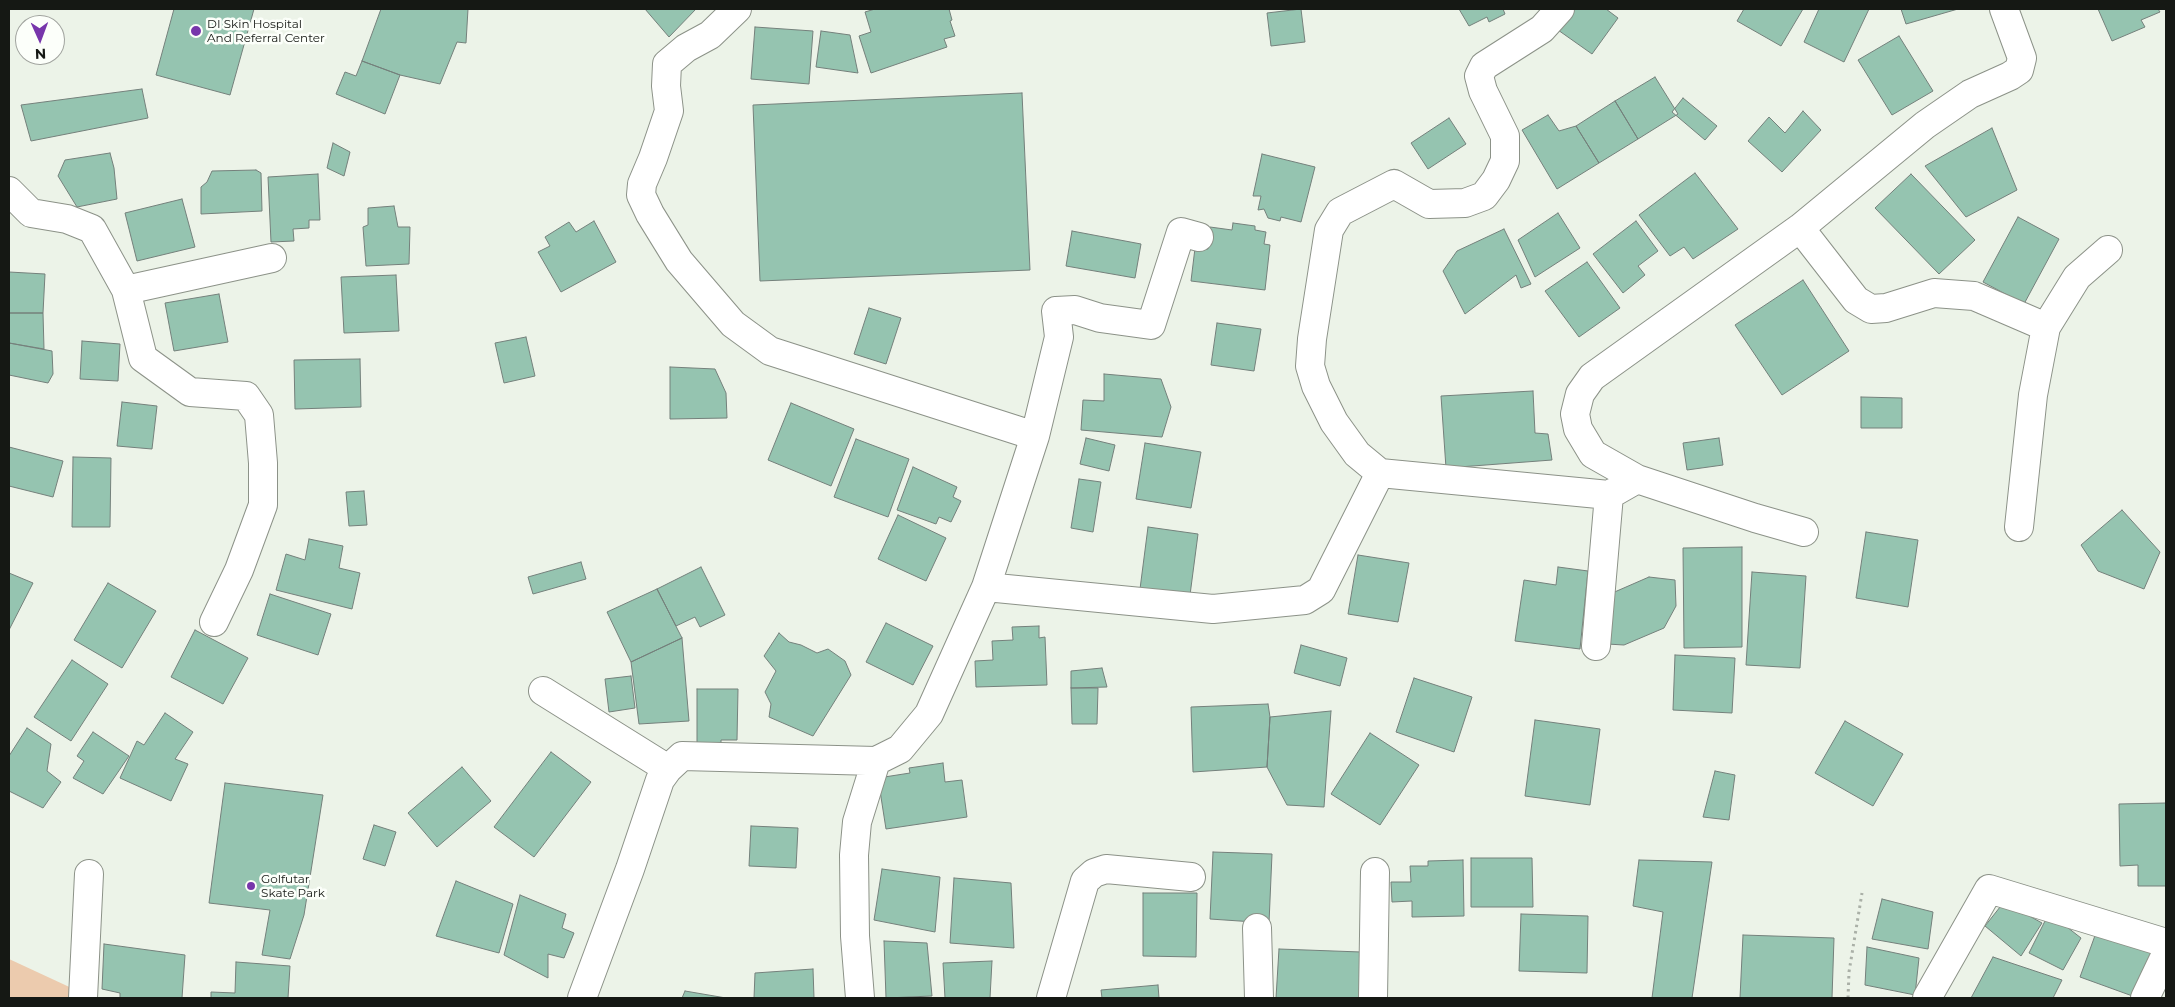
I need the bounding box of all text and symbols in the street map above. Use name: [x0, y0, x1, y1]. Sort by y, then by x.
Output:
north arrow: [15, 15, 65, 65]
place label: DI Skin Hospital And Referral Center: [207, 17, 325, 45]
marker: DI Skin Hospital And Referral Center: [189, 24, 203, 38]
text: N: [35, 45, 46, 63]
place label: Golfutar Skate Park: [261, 872, 325, 900]
marker: Golfutar Skate Park: [245, 880, 257, 892]

